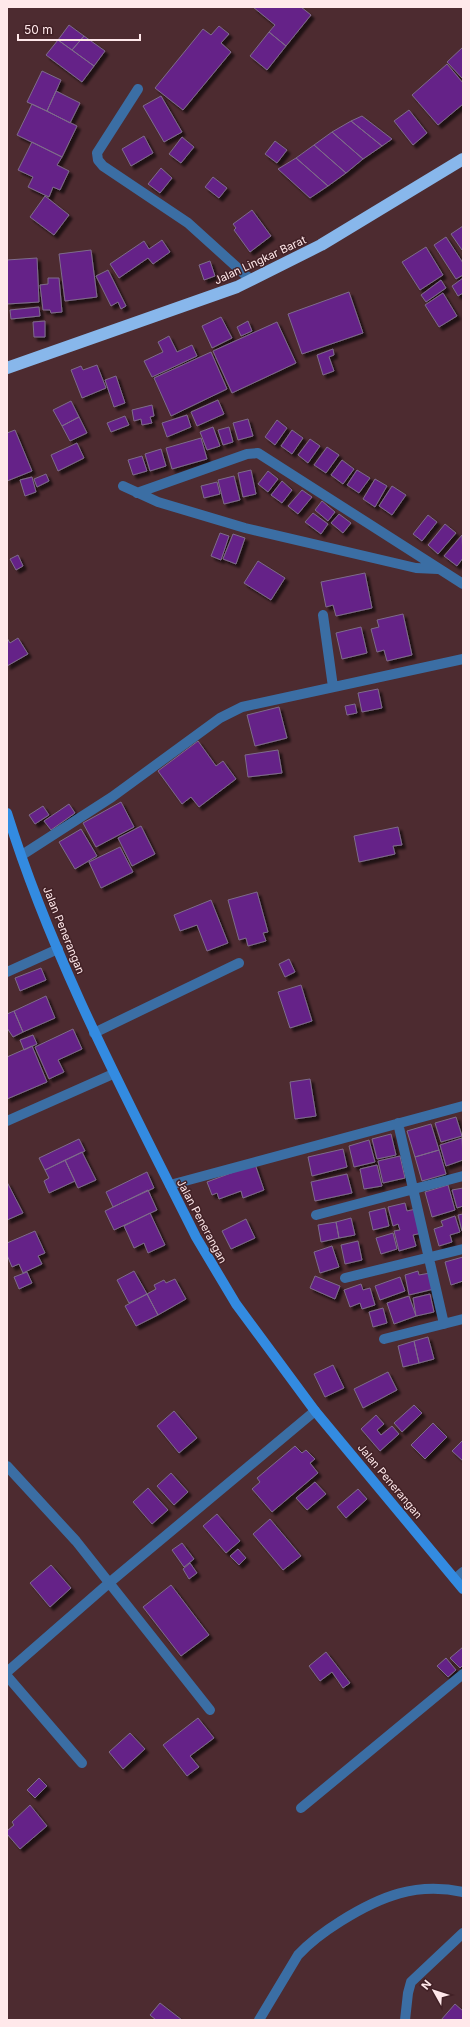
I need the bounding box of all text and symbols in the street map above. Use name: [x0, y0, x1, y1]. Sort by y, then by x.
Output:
scale bar: [18, 16, 140, 42]
text: 50 m: [24, 22, 53, 37]
street label: Jalan Lingkar Barat: [212, 232, 309, 287]
street label: Jalan Penerangan: [40, 884, 88, 976]
street label: Jalan Penerangan: [174, 1176, 230, 1266]
street label: Jalan Penerangan: [355, 1441, 425, 1521]
north arrow: [414, 1971, 454, 2011]
text: N: [418, 1977, 434, 1992]

